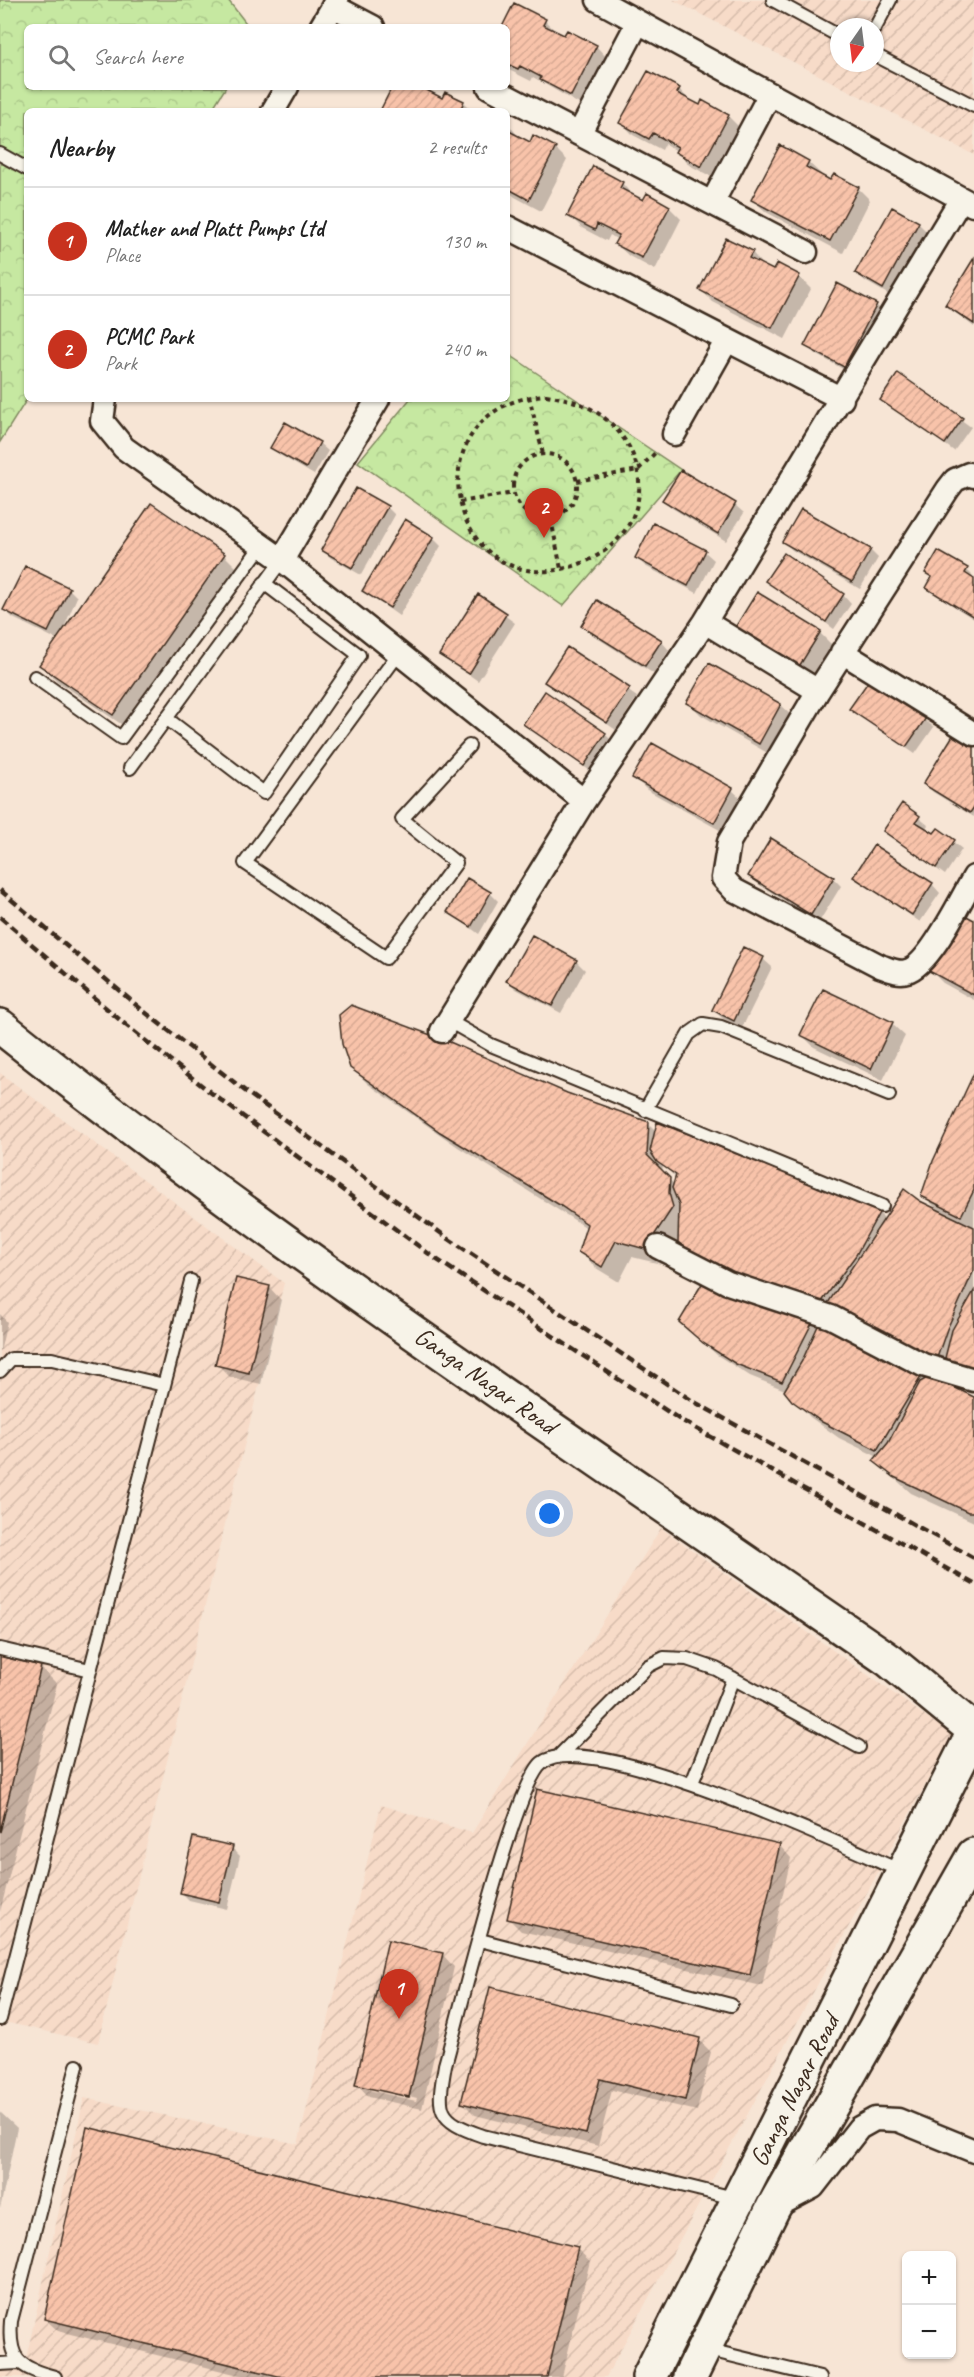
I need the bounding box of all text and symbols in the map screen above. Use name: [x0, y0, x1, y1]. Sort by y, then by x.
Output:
north arrow: [830, 18, 884, 72]
search box: [24, 24, 510, 90]
icon: search: [45, 41, 78, 74]
text: Search here: [93, 43, 183, 71]
text: Nearby: [48, 131, 113, 164]
text: 2 results: [427, 135, 486, 160]
text: Mather and Platt Pumps Ltd: [105, 215, 324, 243]
text: 1: [63, 229, 72, 254]
text: 130 m: [443, 229, 486, 254]
text: Place: [105, 243, 140, 268]
text: PCMC Park: [105, 323, 193, 351]
text: 2: [63, 337, 72, 362]
text: 240 m: [443, 337, 486, 362]
text: Park: [105, 351, 137, 376]
pin: 2: [524, 488, 564, 538]
street label: Ganga Nagar Road: [408, 1319, 566, 1444]
your location: [535, 1499, 564, 1528]
pin: 1: [380, 1970, 418, 2019]
street label: Ganga Nagar Road: [742, 2005, 849, 2172]
map controls: [902, 2251, 956, 2359]
button: +: [902, 2251, 956, 2305]
button: −: [902, 2305, 956, 2359]

